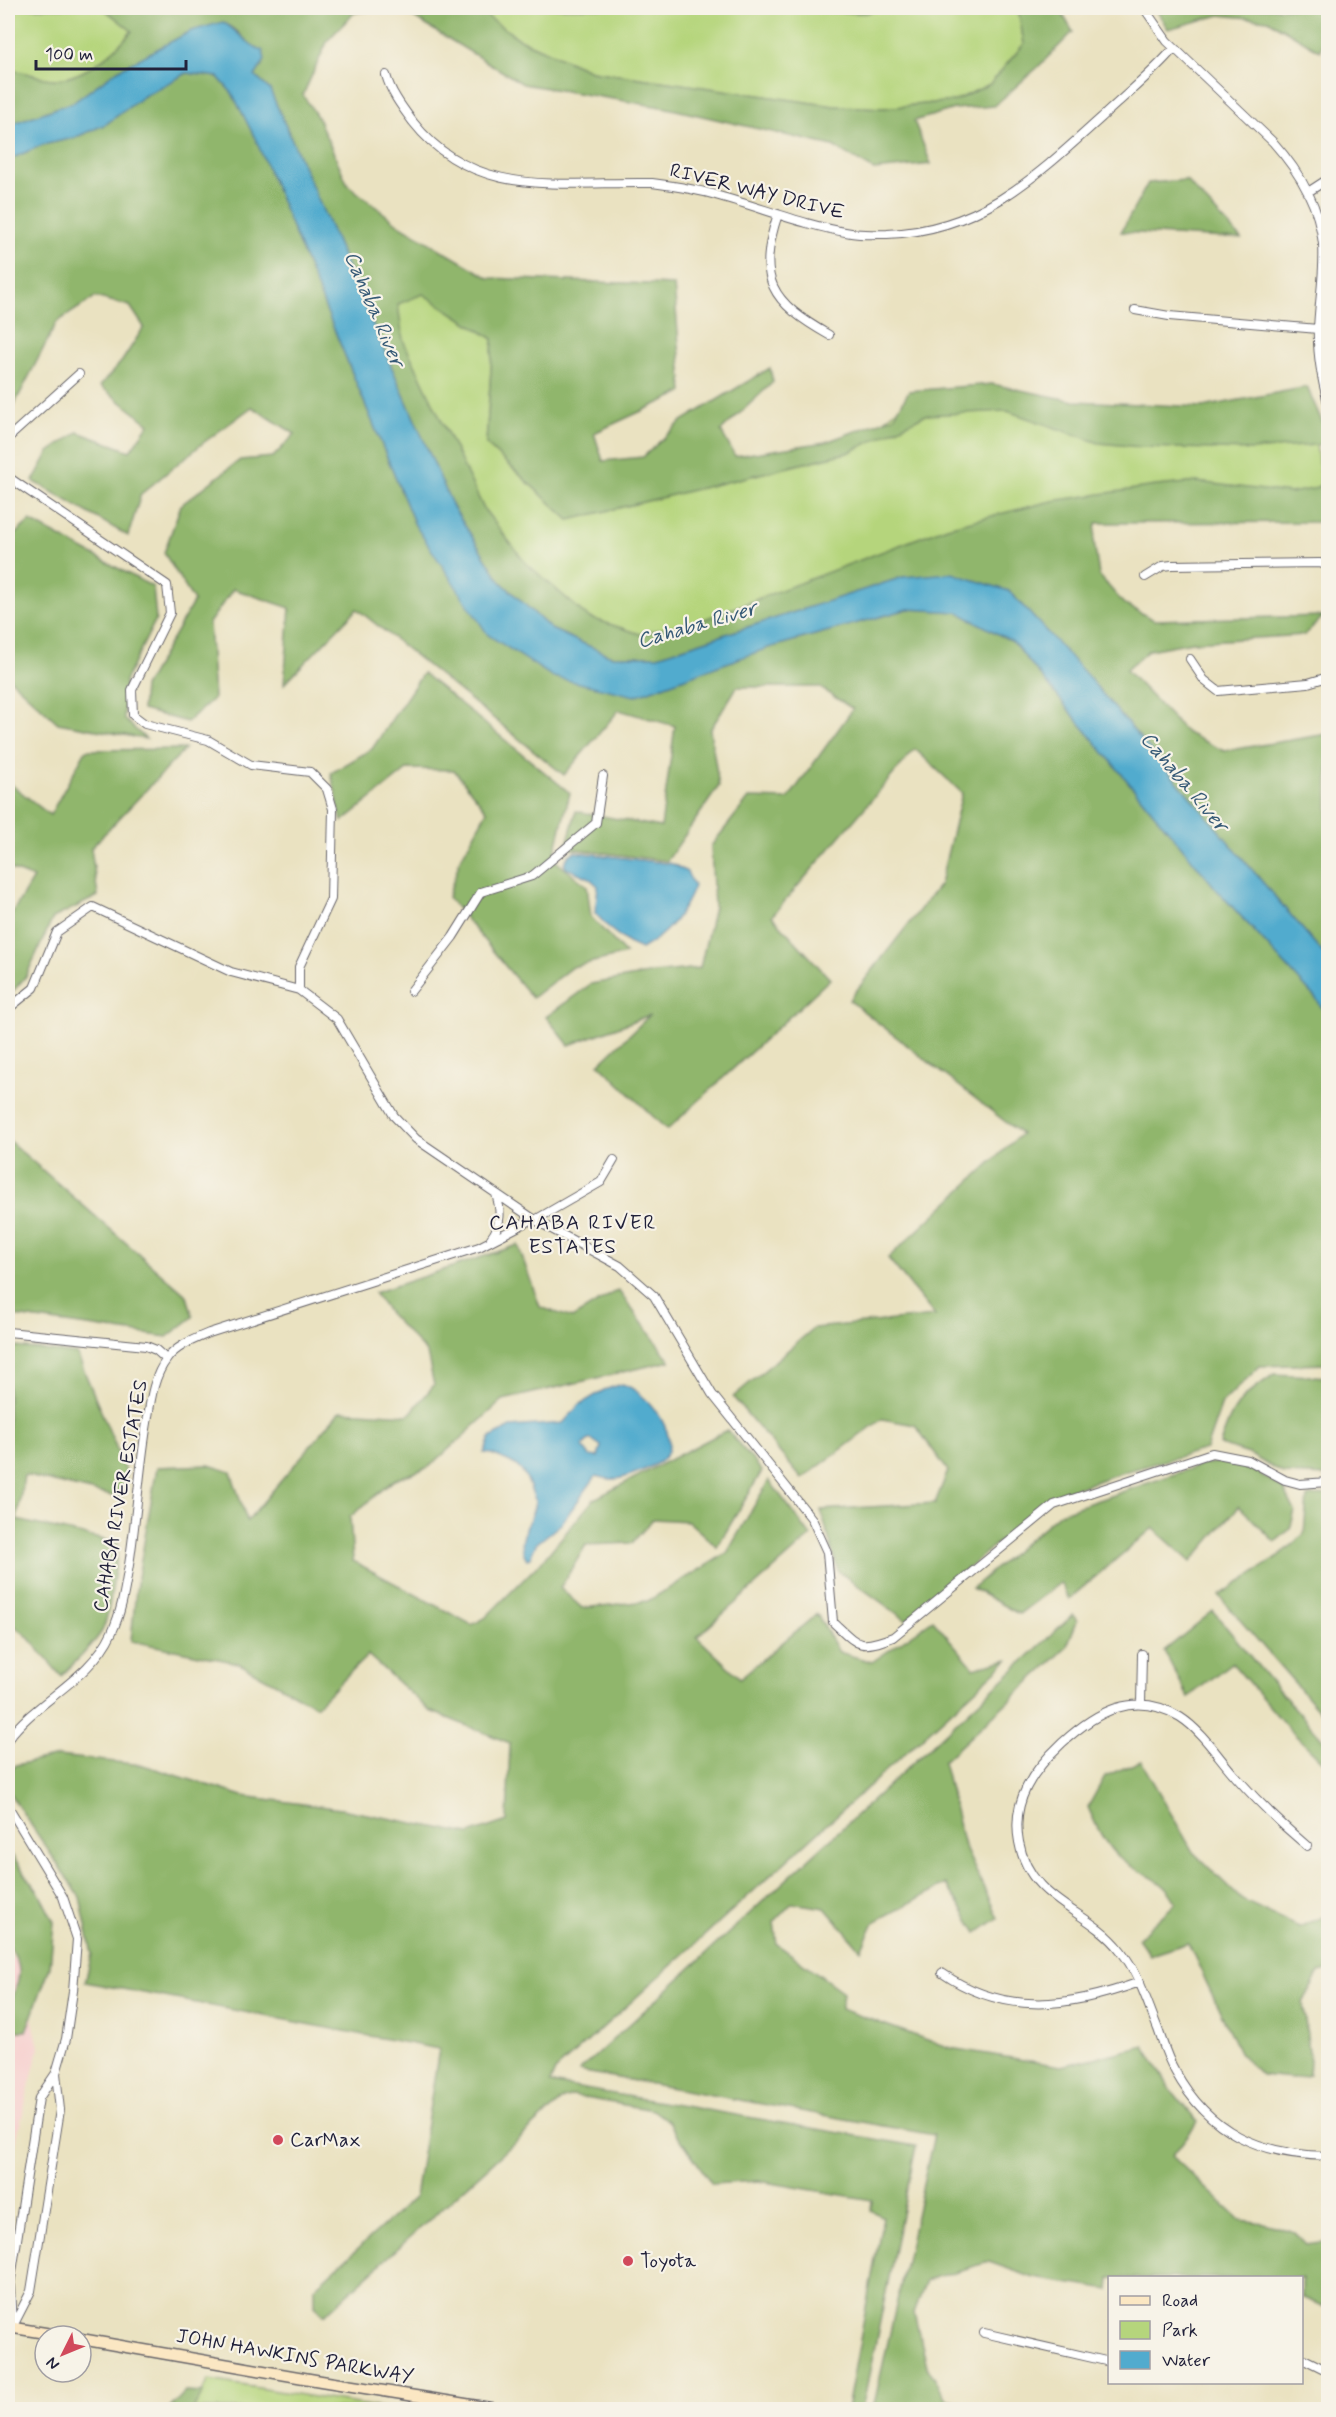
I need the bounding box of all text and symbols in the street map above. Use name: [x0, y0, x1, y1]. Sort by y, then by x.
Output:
scale bar: [36, 33, 186, 71]
text: 100 m: [45, 43, 93, 67]
street label: RIVER WAY DRIVE: [667, 157, 847, 227]
water label: Cahaba River: [337, 247, 412, 374]
water label: Cahaba River: [634, 594, 763, 655]
water label: Cahaba River: [1134, 726, 1236, 841]
district label: CAHABA RIVER ESTATES: [489, 1209, 657, 1261]
street label: CAHABA RIVER ESTATES: [87, 1378, 155, 1614]
place label: CarMax: [290, 2127, 361, 2154]
marker: CarMax: [271, 2133, 285, 2147]
place label: Toyota: [640, 2248, 697, 2275]
marker: Toyota: [621, 2254, 635, 2268]
legend: [1108, 2276, 1303, 2384]
text: Road: [1162, 2289, 1198, 2313]
text: Park: [1162, 2319, 1198, 2343]
street label: JOHN HAWKINS PARKWAY: [174, 2323, 416, 2391]
north arrow: [33, 2324, 93, 2384]
text: Water: [1162, 2349, 1211, 2373]
text: N: [42, 2352, 64, 2374]

